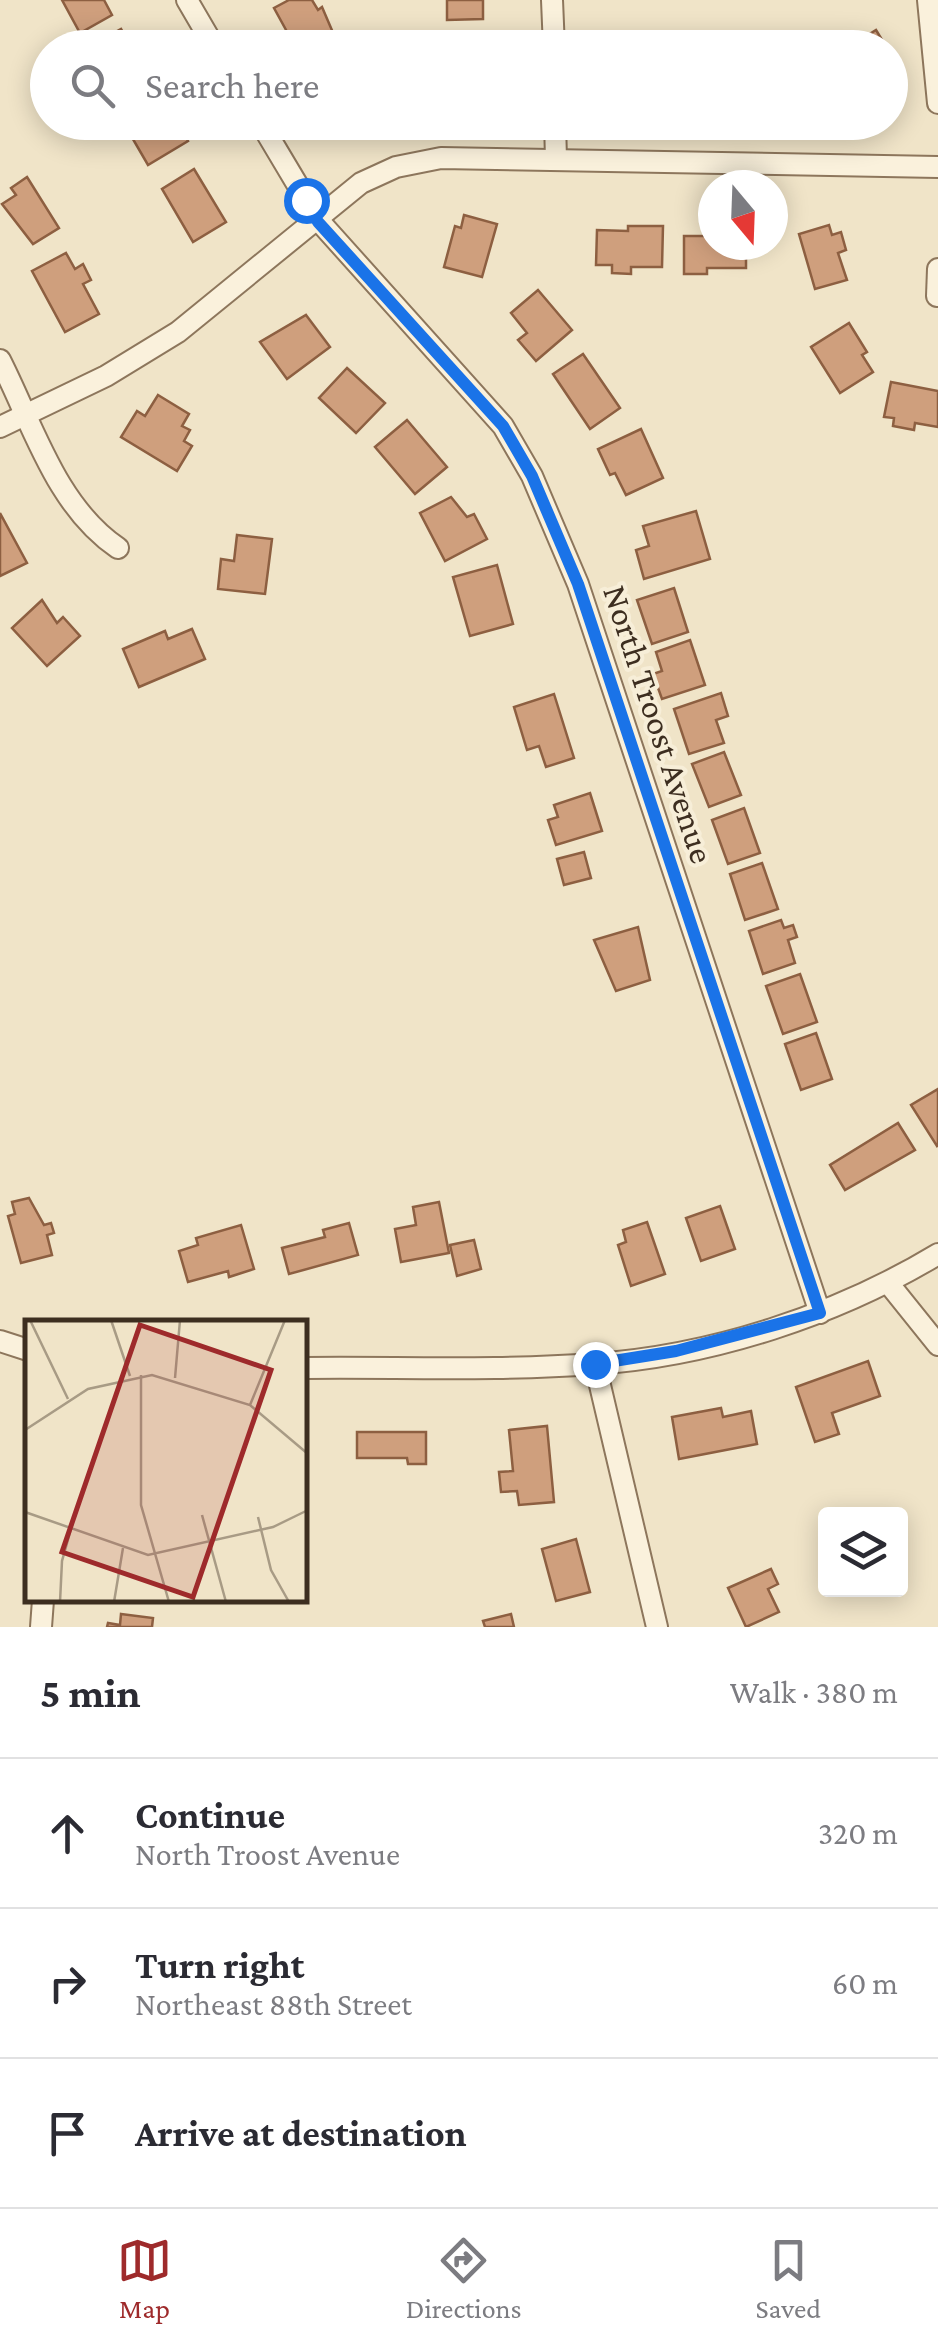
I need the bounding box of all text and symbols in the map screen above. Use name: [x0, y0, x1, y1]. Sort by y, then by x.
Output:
search box: [30, 30, 908, 140]
icon: search: [65, 58, 120, 113]
text: Search here: [145, 64, 319, 106]
north arrow: [698, 170, 788, 260]
route start: [284, 178, 330, 224]
street label: North Troost Avenue: [595, 580, 722, 868]
inset map: [25, 1320, 308, 1602]
route end: [573, 1342, 619, 1388]
map controls: [818, 1507, 908, 1597]
button: layers: [818, 1507, 908, 1597]
text: 5 min: [40, 1669, 141, 1716]
text: Walk · 380 m: [730, 1674, 898, 1710]
text: Continue: [135, 1794, 285, 1836]
icon: ahead: [40, 1806, 95, 1861]
text: 320 m: [818, 1815, 898, 1851]
text: North Troost Avenue: [135, 1836, 400, 1872]
text: Turn right: [135, 1944, 304, 1986]
icon: right: [40, 1956, 95, 2011]
text: 60 m: [832, 1965, 898, 2001]
text: Northeast 88th Street: [135, 1986, 412, 2022]
icon: arrive: [40, 2106, 95, 2161]
text: Arrive at destination: [135, 2112, 467, 2154]
tab: Map: [117, 2233, 172, 2324]
tab: Directions: [406, 2233, 522, 2324]
tab: Saved: [755, 2233, 821, 2324]

